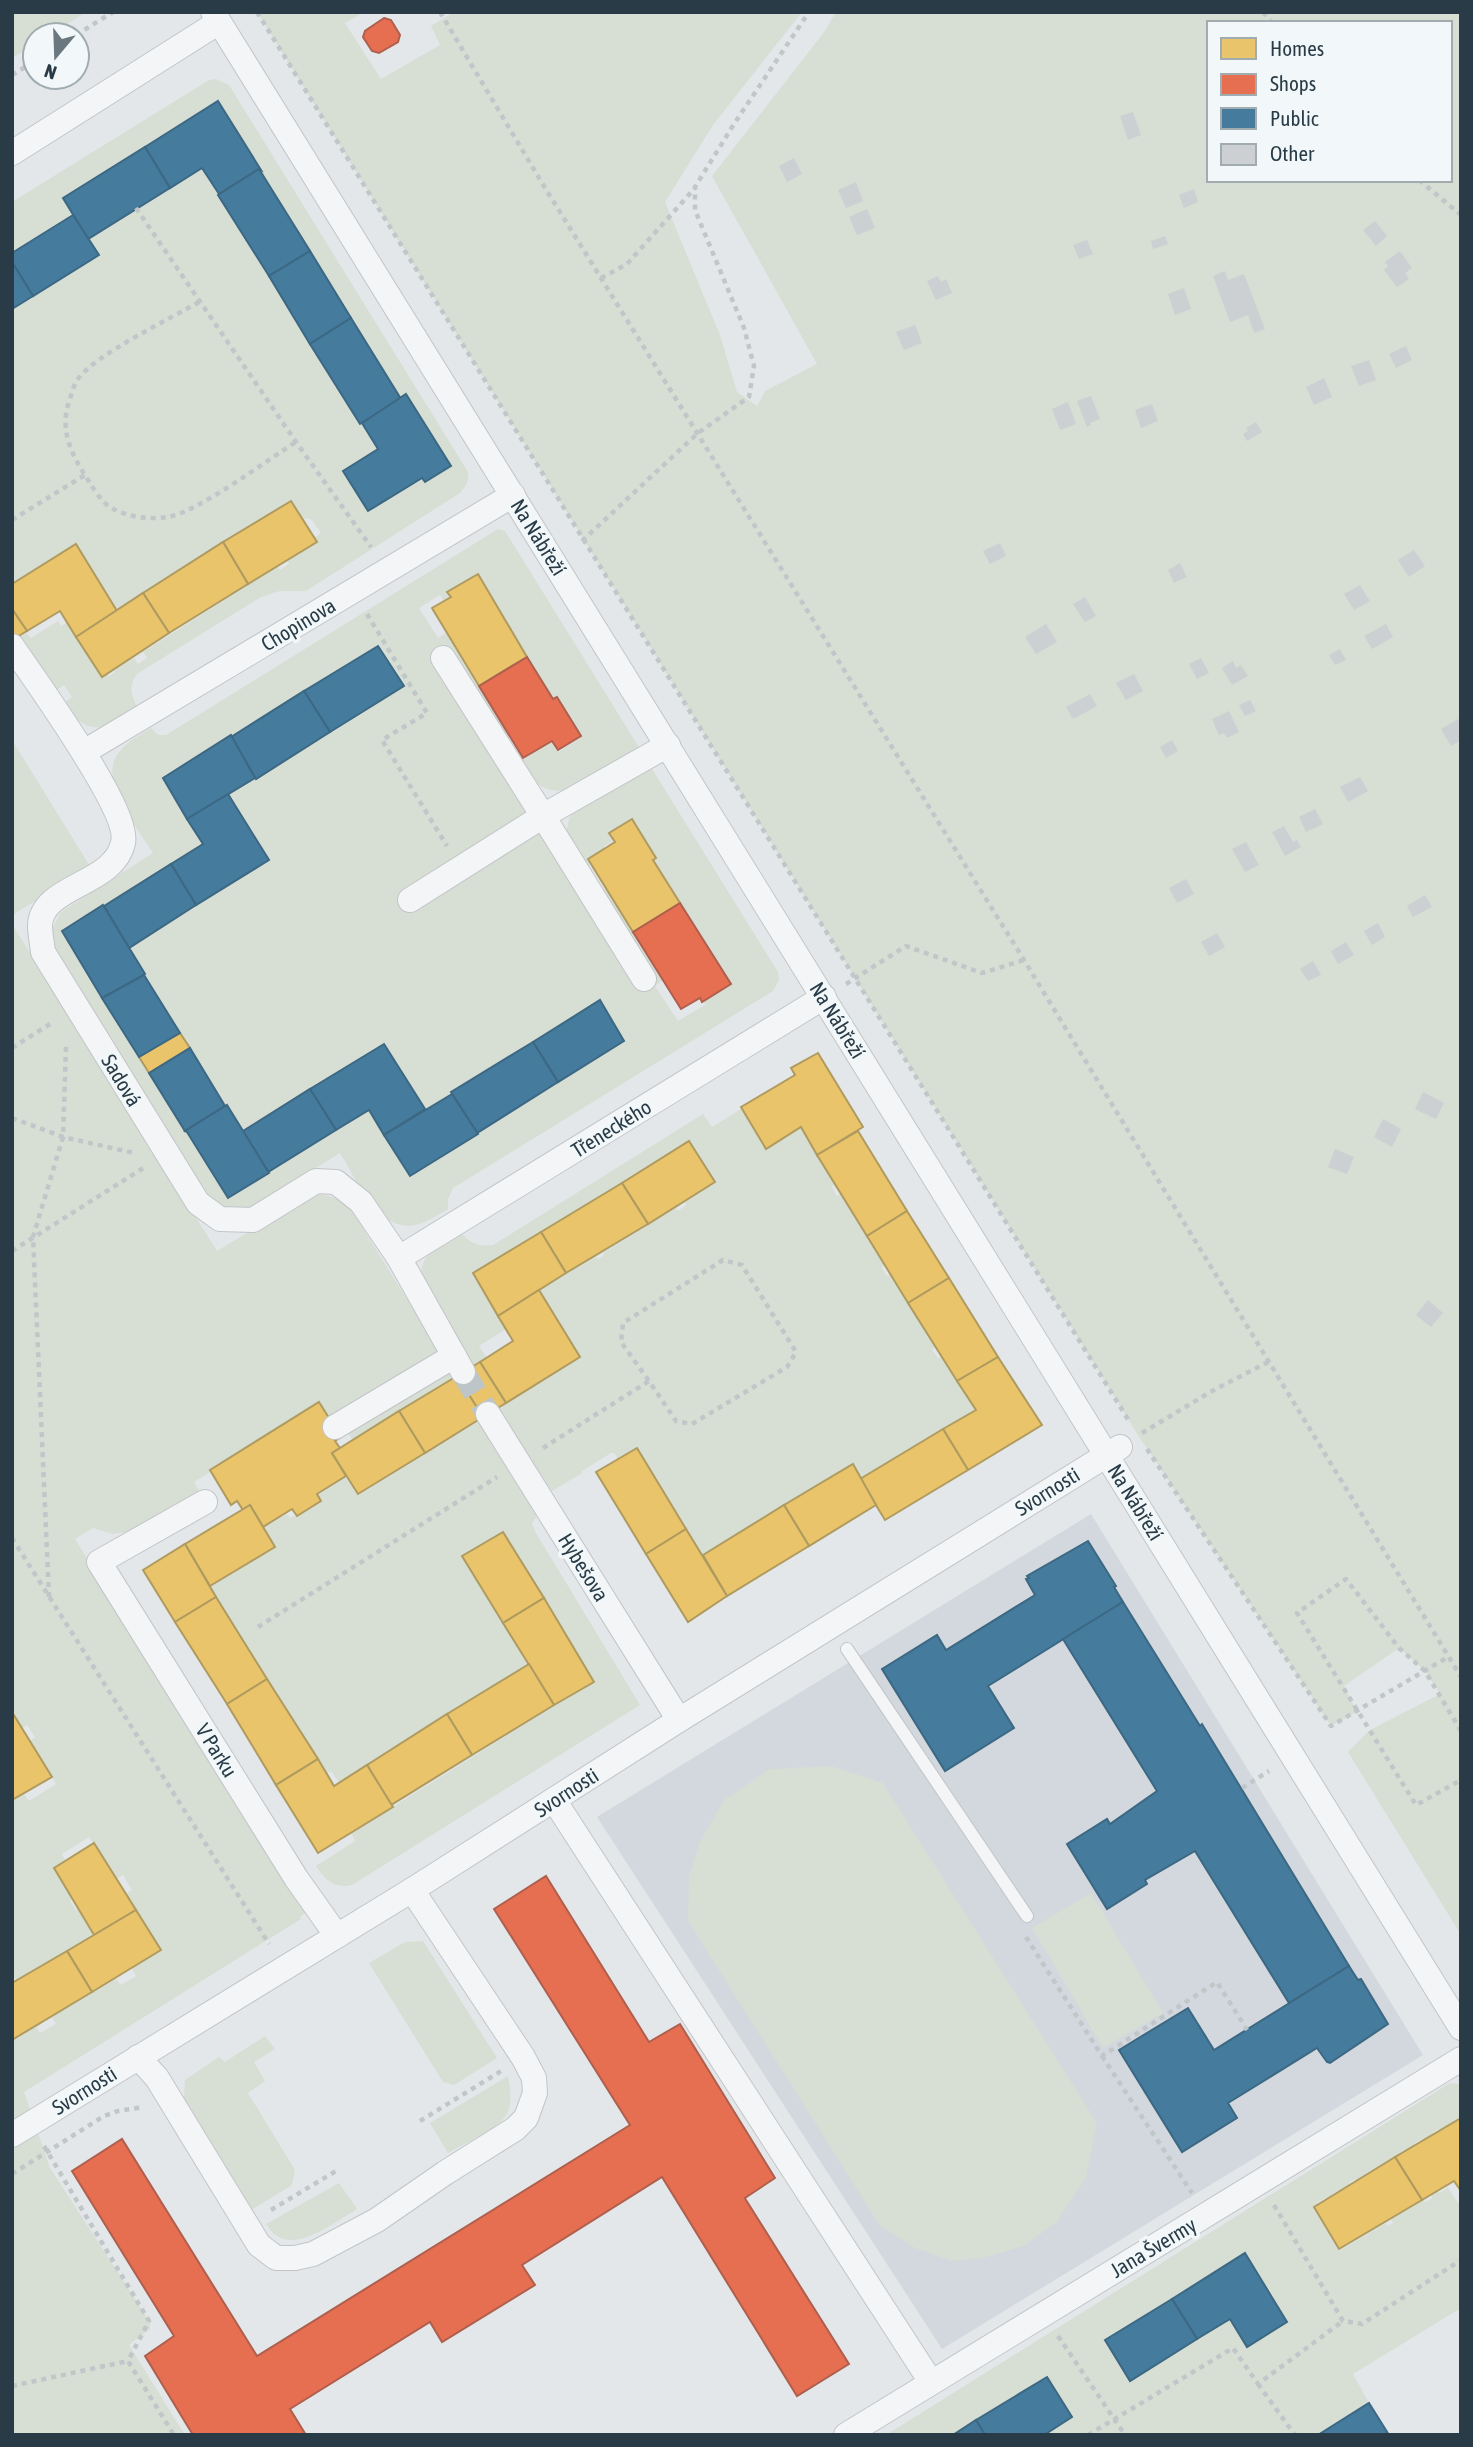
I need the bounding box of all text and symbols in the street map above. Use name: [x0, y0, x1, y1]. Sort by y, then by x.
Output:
north arrow: [21, 21, 91, 91]
legend: [1207, 21, 1452, 182]
text: Homes: [1270, 36, 1324, 60]
text: N: [42, 60, 59, 84]
text: Shops: [1270, 71, 1316, 95]
text: Public: [1270, 106, 1319, 130]
text: Other: [1270, 141, 1315, 165]
street label: Na Nábřeží: [506, 494, 572, 580]
street label: Chopinova: [257, 593, 339, 655]
street label: Na Nábřeží: [805, 977, 871, 1063]
street label: Sadová: [97, 1050, 147, 1110]
street label: Třeneckého: [567, 1094, 655, 1162]
street label: Na Nábřeží: [1103, 1459, 1169, 1545]
street label: Svornosti: [1010, 1462, 1084, 1520]
street label: Hybešova: [554, 1529, 614, 1605]
street label: V Parku: [191, 1719, 243, 1781]
street label: Svornosti: [529, 1762, 603, 1822]
street label: Svornosti: [47, 2061, 121, 2119]
street label: Jana Švermy: [1106, 2212, 1201, 2282]

